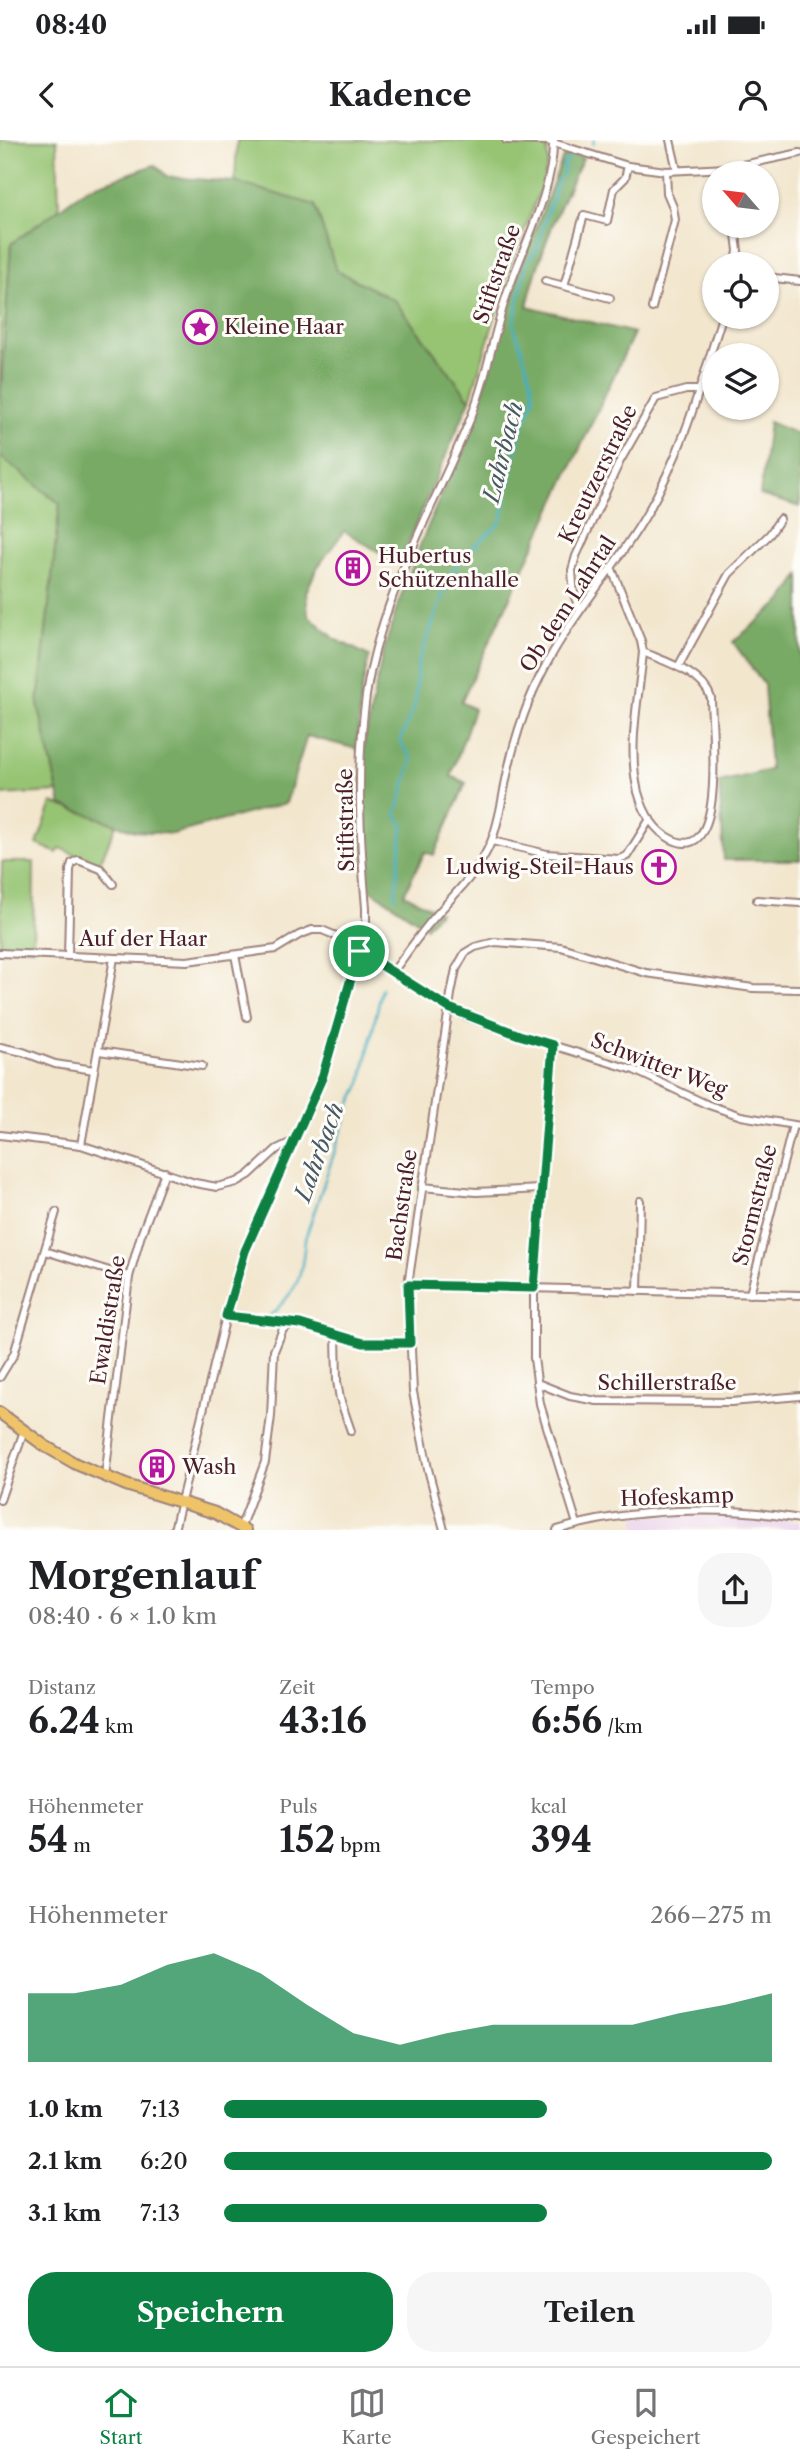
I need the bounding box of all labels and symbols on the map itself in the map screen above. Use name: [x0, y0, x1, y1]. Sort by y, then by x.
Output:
north arrow: [702, 161, 779, 238]
street label: Stiftstraße: [468, 221, 525, 327]
place icon: Kleine Haar: [181, 308, 219, 346]
place label: Kleine Haar: [224, 314, 344, 339]
water label: Lahrbach: [476, 399, 529, 507]
street label: Kreutzerstraße: [553, 400, 642, 547]
street label: Ob dem Lahrtal: [514, 531, 621, 676]
place label: Hubertus Schützenhalle: [378, 543, 519, 592]
building icon: Hubertus Schützenhalle: [334, 549, 372, 587]
street label: Stiftstraße: [332, 768, 359, 872]
church icon: Ludwig-Steil-Haus: [640, 848, 678, 886]
place label: Ludwig-Steil-Haus: [445, 854, 634, 879]
pin: [329, 921, 389, 981]
street label: Auf der Haar: [78, 926, 208, 951]
street label: Schwitter Weg: [588, 1027, 732, 1102]
water label: Lahrbach: [288, 1099, 350, 1207]
street label: Stormstraße: [727, 1142, 782, 1268]
street label: Bachstraße: [381, 1147, 422, 1262]
street label: Ewaldistraße: [85, 1254, 130, 1386]
street label: Schillerstraße: [598, 1370, 736, 1395]
building icon: Wash: [138, 1448, 176, 1486]
place label: Wash: [181, 1454, 237, 1479]
street label: Hofeskamp: [620, 1482, 734, 1511]

